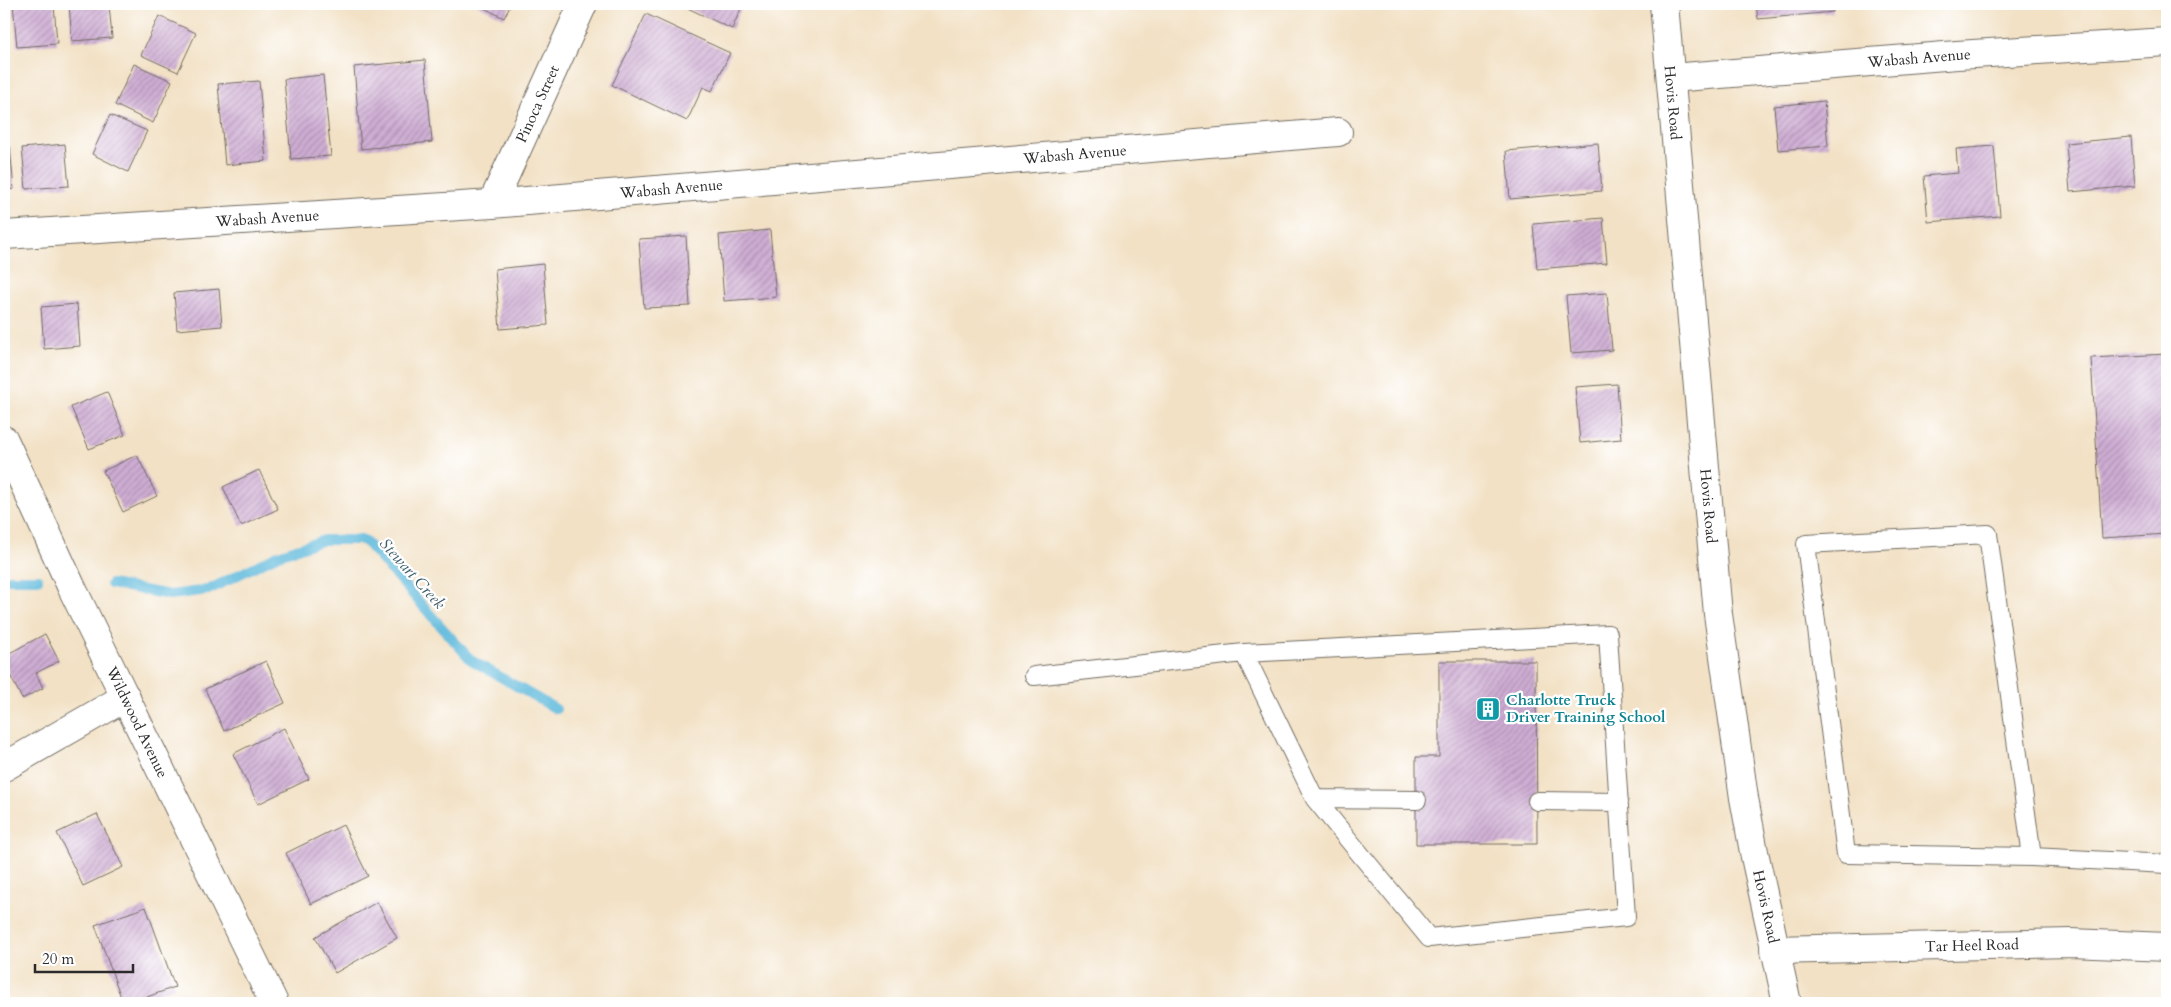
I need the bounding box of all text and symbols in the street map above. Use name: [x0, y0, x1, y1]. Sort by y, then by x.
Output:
street label: Wabash Avenue: [1866, 44, 1972, 72]
street label: Pinoca Street: [511, 62, 564, 146]
street label: Hovis Road: [1659, 65, 1686, 141]
street label: Wabash Avenue: [1021, 140, 1128, 169]
street label: Wabash Avenue: [618, 174, 724, 203]
street label: Wabash Avenue: [214, 205, 320, 232]
street label: Hovis Road: [1695, 468, 1722, 544]
water label: Stewart Creek: [374, 533, 450, 614]
street label: Wildwood Avenue: [101, 662, 173, 781]
place label: Charlotte Truck Driver Training School: [1506, 690, 1666, 727]
building icon: Charlotte Truck Driver Training School: [1475, 696, 1501, 722]
street label: Hovis Road: [1748, 868, 1784, 945]
street label: Tar Heel Road: [1925, 934, 2019, 956]
scale bar: [35, 942, 132, 974]
text: 20 m: [42, 949, 74, 969]

